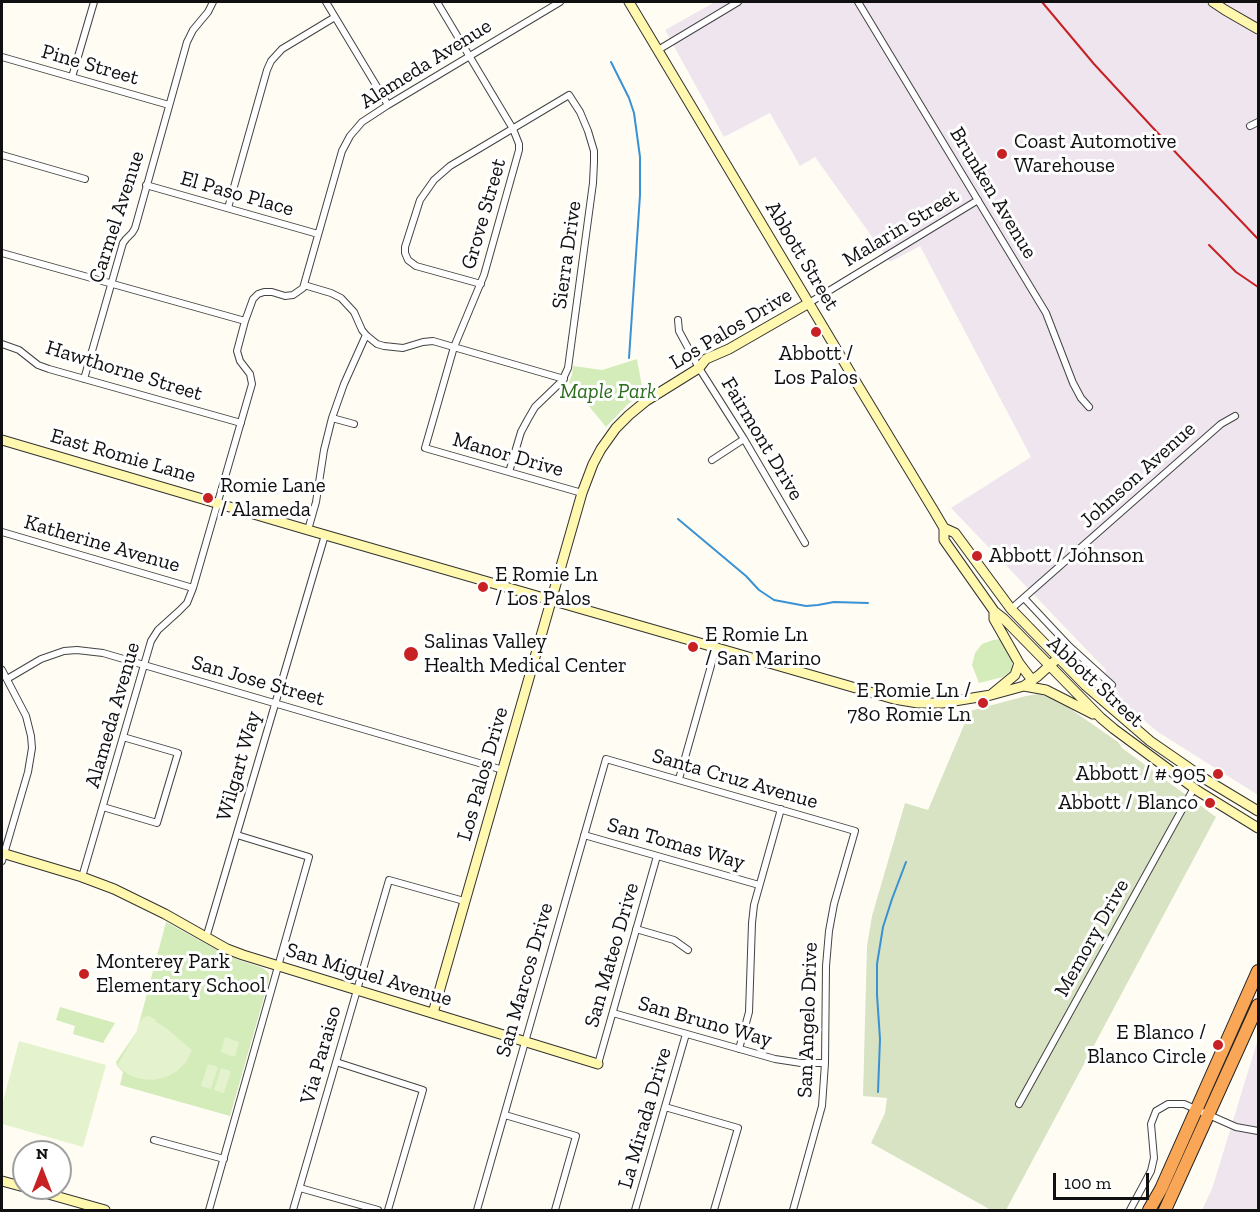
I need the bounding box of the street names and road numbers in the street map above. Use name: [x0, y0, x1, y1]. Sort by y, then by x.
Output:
street label: Alameda Avenue: [356, 13, 496, 115]
street label: Pine Street: [38, 39, 142, 91]
street label: Brunken Avenue: [944, 123, 1042, 263]
street label: Carmel Avenue: [84, 148, 150, 286]
street label: Grove Street: [456, 156, 512, 272]
street label: El Paso Place: [177, 166, 297, 222]
street label: Malarin Street: [838, 183, 964, 273]
street label: Abbott Street: [760, 197, 844, 315]
street label: Sierra Drive: [547, 199, 587, 311]
street label: Los Palos Drive: [665, 283, 797, 375]
street label: Hawthorne Street: [43, 335, 205, 407]
street label: Fairmont Drive: [715, 373, 809, 505]
street label: Johnson Avenue: [1075, 416, 1201, 534]
street label: East Romie Lane: [48, 423, 198, 489]
street label: Manor Drive: [450, 427, 566, 483]
street label: Katherine Avenue: [21, 510, 183, 578]
street label: Abbott Street: [1042, 631, 1148, 733]
street label: Alameda Avenue: [80, 639, 146, 791]
street label: San Jose Street: [189, 650, 327, 712]
street label: Los Palos Drive: [452, 704, 514, 844]
street label: Wilgart Way: [211, 708, 267, 824]
street label: Santa Cruz Avenue: [649, 743, 821, 815]
street label: San Tomas Way: [604, 812, 748, 876]
street label: Memory Drive: [1049, 875, 1135, 1001]
street label: San Mateo Drive: [579, 880, 645, 1030]
street label: San Marcos Drive: [491, 900, 559, 1060]
street label: San Miguel Avenue: [283, 938, 455, 1012]
street label: San Angelo Drive: [793, 942, 823, 1098]
street label: San Bruno Way: [635, 991, 775, 1053]
street label: Via Paraiso: [295, 1003, 347, 1107]
street label: La Mirada Drive: [613, 1045, 677, 1191]

